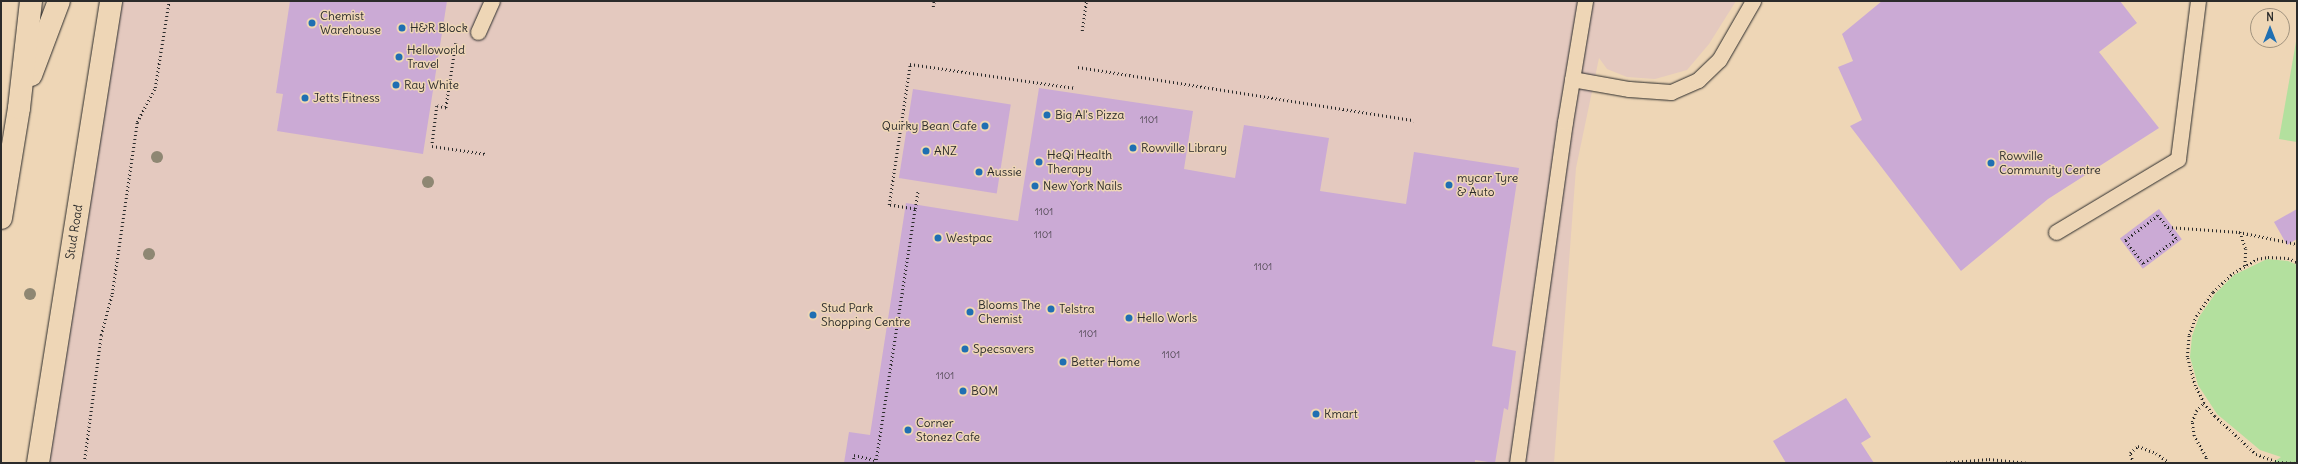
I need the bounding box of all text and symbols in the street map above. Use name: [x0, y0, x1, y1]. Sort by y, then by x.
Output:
north arrow: [2250, 8, 2290, 48]
place label: Chemist Warehouse: [320, 9, 381, 37]
text: N: [2266, 10, 2274, 24]
marker: Chemist Warehouse: [307, 18, 317, 28]
place label: H&R Block: [410, 21, 468, 35]
marker: H&R Block: [397, 23, 407, 33]
place label: Helloworld Travel: [407, 43, 465, 71]
marker: Helloworld Travel: [394, 52, 404, 62]
place label: Ray White: [404, 78, 459, 92]
marker: Ray White: [391, 80, 401, 90]
place label: Jetts Fitness: [313, 91, 380, 105]
marker: Jetts Fitness: [300, 93, 310, 103]
place label: Big Al's Pizza: [1055, 108, 1124, 122]
marker: Big Al's Pizza: [1042, 110, 1052, 120]
house number: 1101: [1140, 114, 1158, 126]
place label: Quirky Bean Cafe: [882, 119, 977, 133]
marker: Quirky Bean Cafe: [980, 121, 990, 131]
place label: Rowville Library: [1141, 141, 1227, 155]
marker: Rowville Library: [1128, 143, 1138, 153]
place label: ANZ: [934, 144, 957, 158]
marker: ANZ: [921, 146, 931, 156]
place label: HeQi Health Therapy: [1047, 148, 1112, 176]
place label: Rowville Community Centre: [1999, 149, 2101, 177]
marker: HeQi Health Therapy: [1034, 157, 1044, 167]
marker: Rowville Community Centre: [1986, 158, 1996, 168]
place label: Aussie: [987, 165, 1022, 179]
marker: Aussie: [974, 167, 984, 177]
place label: mycar Tyre & Auto: [1457, 171, 1518, 199]
place label: New York Nails: [1043, 179, 1122, 193]
marker: mycar Tyre & Auto: [1444, 180, 1454, 190]
marker: New York Nails: [1030, 181, 1040, 191]
street label: Stud Road: [63, 203, 85, 261]
house number: 1101: [1035, 206, 1053, 218]
house number: 1101: [1034, 229, 1052, 241]
place label: Westpac: [946, 231, 992, 245]
marker: Westpac: [933, 233, 943, 243]
house number: 1101: [1254, 261, 1272, 273]
place label: Blooms The Chemist: [978, 298, 1041, 326]
place label: Stud Park Shopping Centre: [821, 301, 910, 329]
place label: Telstra: [1059, 302, 1095, 316]
marker: Telstra: [1046, 304, 1056, 314]
marker: Blooms The Chemist: [965, 307, 975, 317]
marker: Stud Park Shopping Centre: [808, 310, 818, 320]
place label: Hello Worls: [1137, 311, 1197, 325]
marker: Hello Worls: [1124, 313, 1134, 323]
house number: 1101: [1079, 328, 1097, 340]
place label: Specsavers: [973, 342, 1034, 356]
marker: Specsavers: [960, 344, 970, 354]
house number: 1101: [1162, 349, 1180, 361]
place label: Better Home: [1071, 355, 1140, 369]
marker: Better Home: [1058, 357, 1068, 367]
house number: 1101: [936, 370, 954, 382]
place label: BOM: [971, 384, 998, 398]
marker: BOM: [958, 386, 968, 396]
place label: Kmart: [1324, 407, 1358, 421]
marker: Kmart: [1311, 409, 1321, 419]
place label: Corner Stonez Cafe: [916, 416, 980, 444]
marker: Corner Stonez Cafe: [903, 425, 913, 435]

